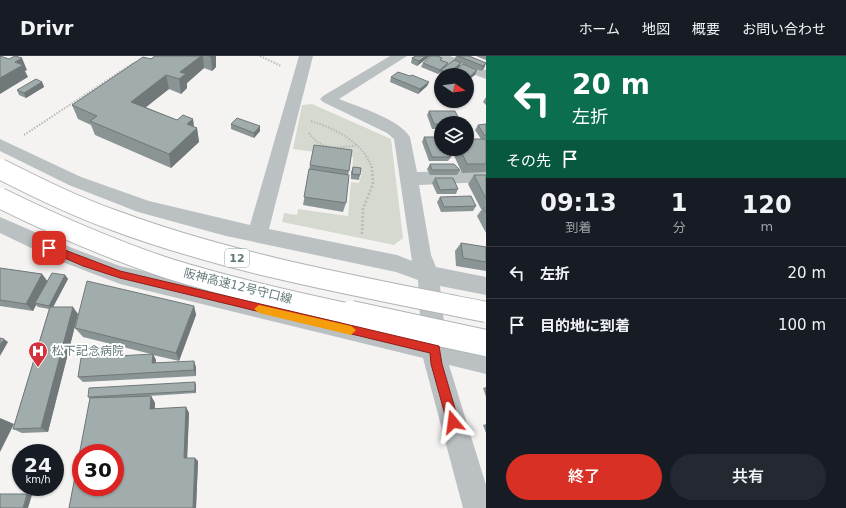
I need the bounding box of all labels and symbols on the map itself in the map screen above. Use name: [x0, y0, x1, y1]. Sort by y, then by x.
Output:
north arrow: [434, 68, 474, 108]
pin: [32, 231, 66, 265]
road number: 12: [225, 249, 249, 267]
street label: 阪神高速12号守口線: [182, 266, 294, 306]
hospital icon: 松下記念病院: [27, 340, 49, 368]
place label: 松下記念病院: [52, 344, 124, 358]
position arrow: [432, 401, 474, 443]
speed limit sign: 30: [72, 444, 124, 496]

